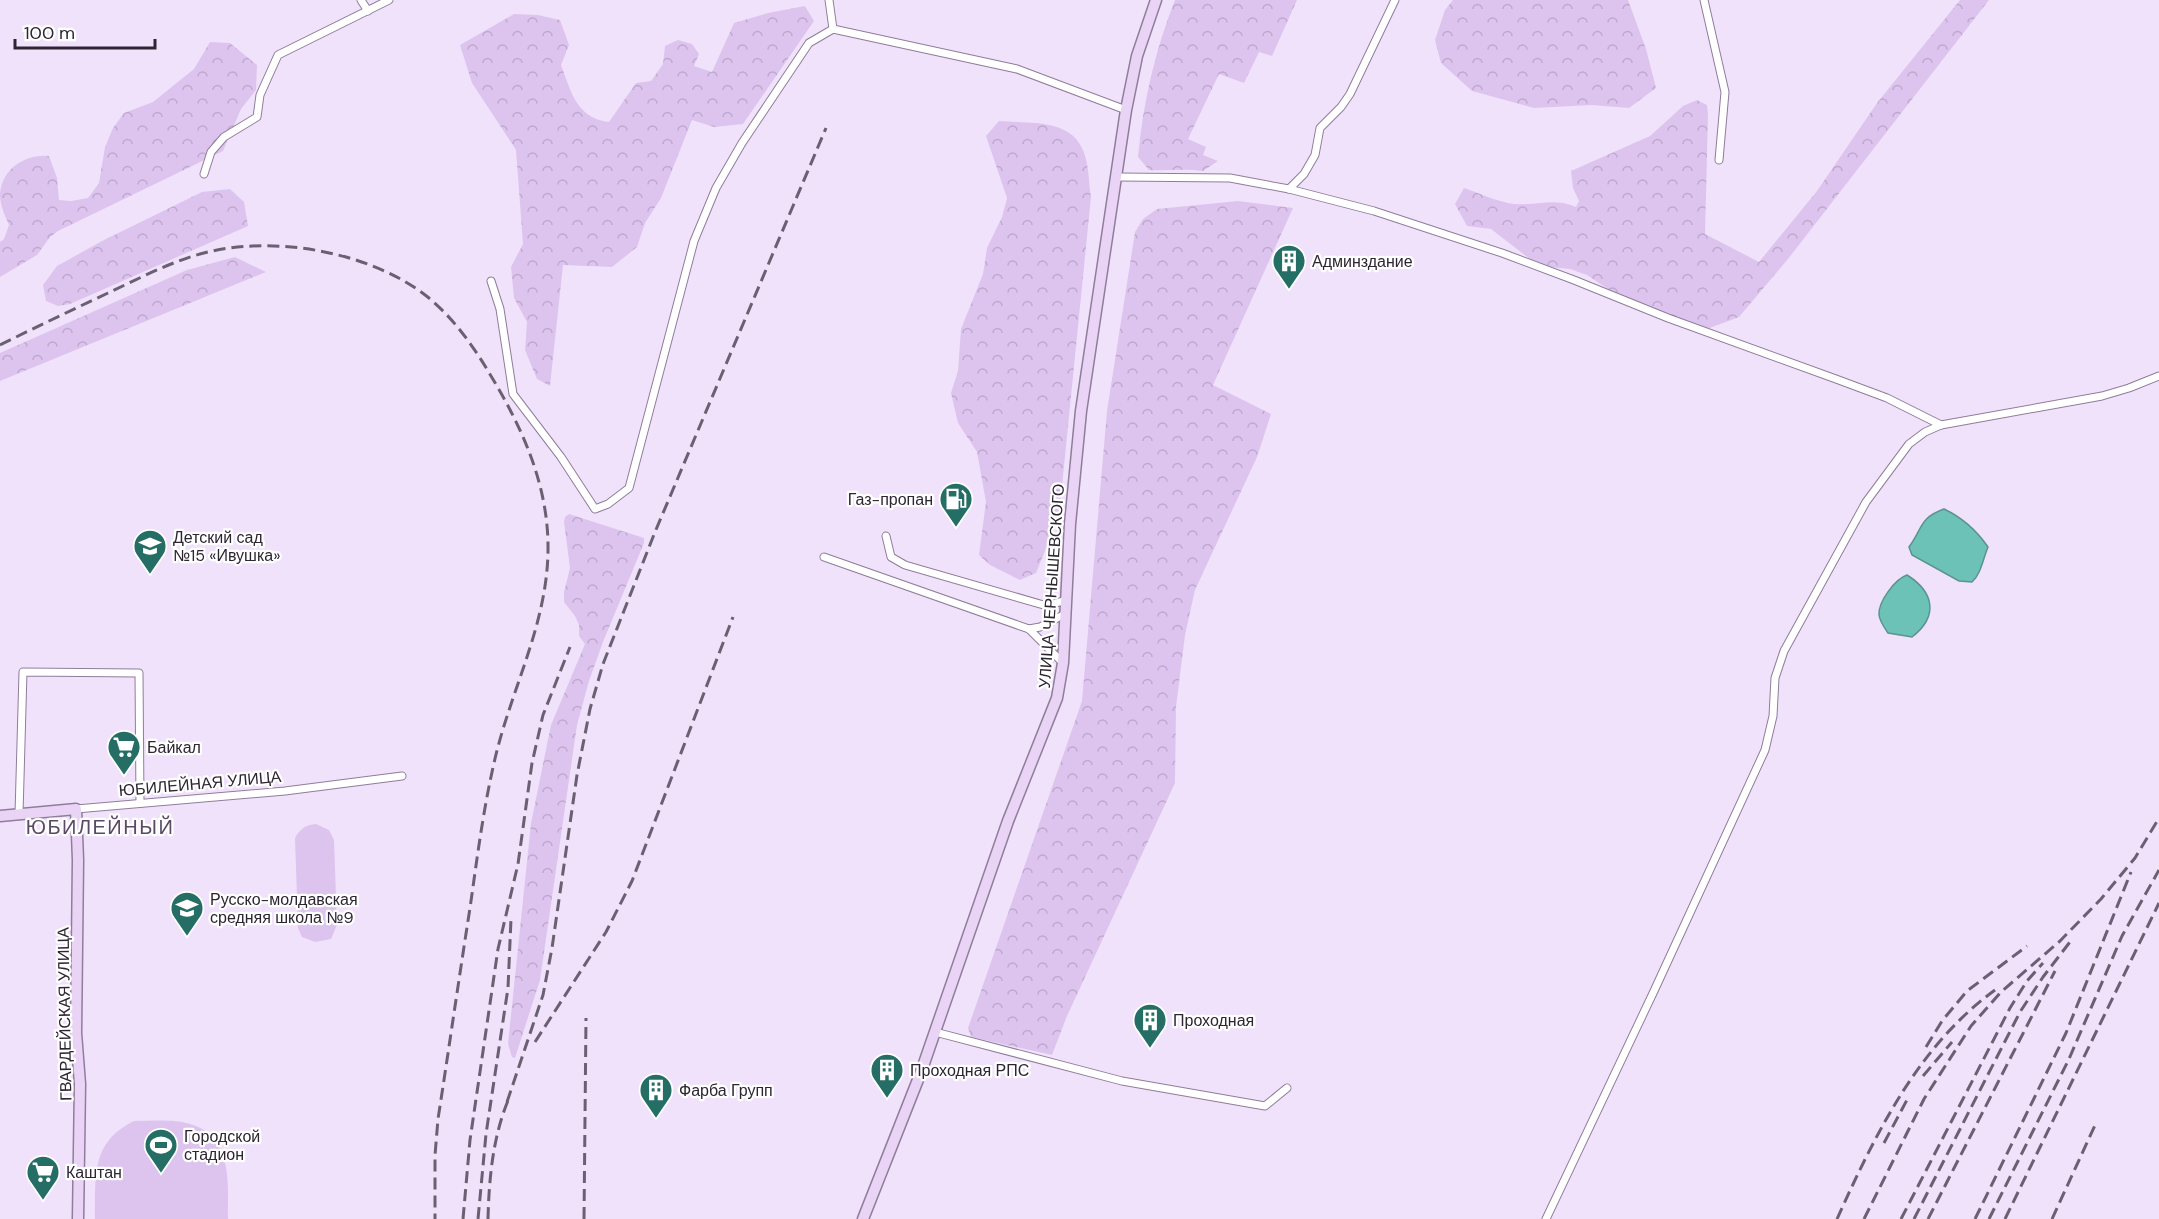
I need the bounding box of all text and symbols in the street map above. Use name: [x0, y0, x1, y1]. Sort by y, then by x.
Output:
scale bar: [15, 12, 154, 50]
text: 100 m: [24, 21, 75, 45]
building icon: Админздание: [1271, 243, 1307, 290]
place label: Админздание: [1312, 251, 1413, 272]
fuel station icon: Газ-пропан: [938, 481, 974, 528]
street label: УЛИЦА ЧЕРНЫШЕВСКОГО: [1034, 483, 1069, 689]
place label: Газ-пропан: [848, 489, 933, 510]
place label: Детский сад №15 «Ивушка»: [173, 527, 280, 566]
school or university icon: Детский сад №15 «Ивушка»: [132, 528, 168, 575]
supermarket icon: Байкал: [106, 729, 142, 776]
place label: Байкал: [147, 737, 201, 758]
street label: ЮБИЛЕЙНАЯ УЛИЦА: [118, 766, 282, 801]
district label: ЮБИЛЕЙНЫЙ: [26, 814, 174, 840]
place label: Русско-молдавская средняя школа №9: [210, 889, 358, 928]
school or university icon: Русско-молдавская средняя школа №9: [169, 890, 205, 937]
street label: ГВАРДЕЙСКАЯ УЛИЦА: [52, 927, 77, 1101]
building icon: Проходная: [1132, 1002, 1168, 1049]
place label: Проходная: [1173, 1010, 1254, 1031]
building icon: Проходная РПС: [869, 1052, 905, 1099]
place label: Проходная РПС: [910, 1060, 1029, 1081]
building icon: Фарба Групп: [638, 1072, 674, 1119]
place label: Фарба Групп: [679, 1080, 773, 1101]
place label: Городской стадион: [184, 1126, 260, 1165]
sports icon: Городской стадион: [143, 1127, 179, 1174]
supermarket icon: Каштан: [25, 1154, 61, 1201]
place label: Каштан: [66, 1162, 122, 1183]

